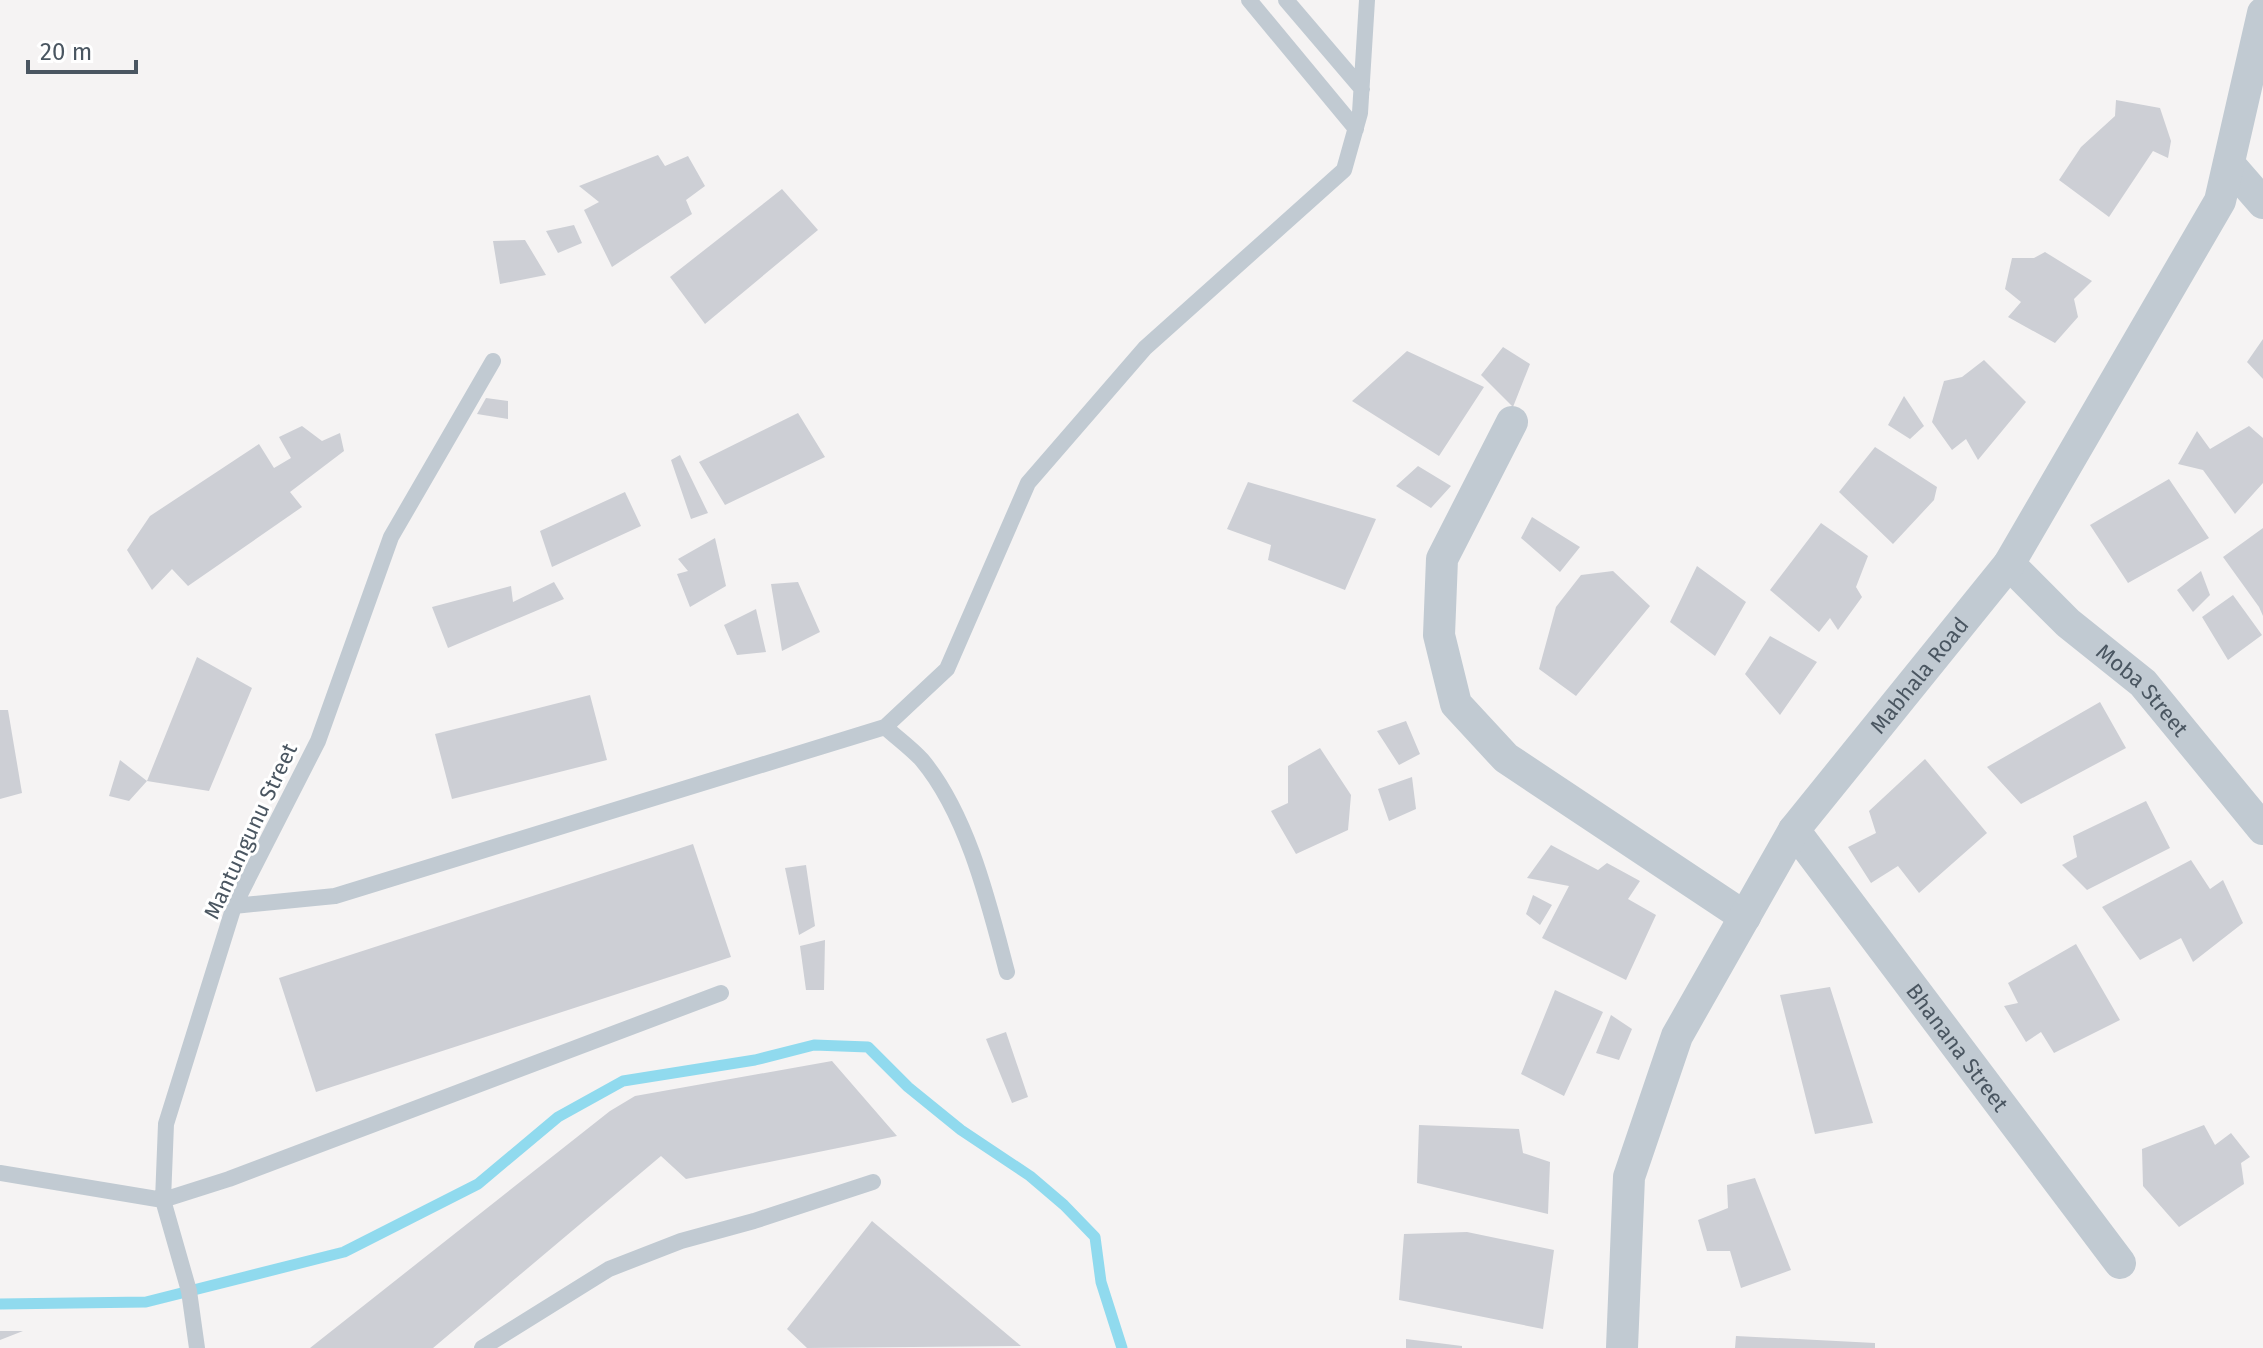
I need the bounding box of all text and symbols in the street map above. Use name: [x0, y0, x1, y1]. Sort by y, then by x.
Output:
scale bar: [28, 24, 136, 74]
text: 20 m: [40, 38, 92, 66]
street label: Mabhala Road: [1864, 612, 1975, 739]
street label: Moba Street: [2091, 638, 2194, 742]
street label: Mantungunu Street: [198, 739, 303, 923]
street label: Bhanana Street: [1900, 978, 2014, 1117]

